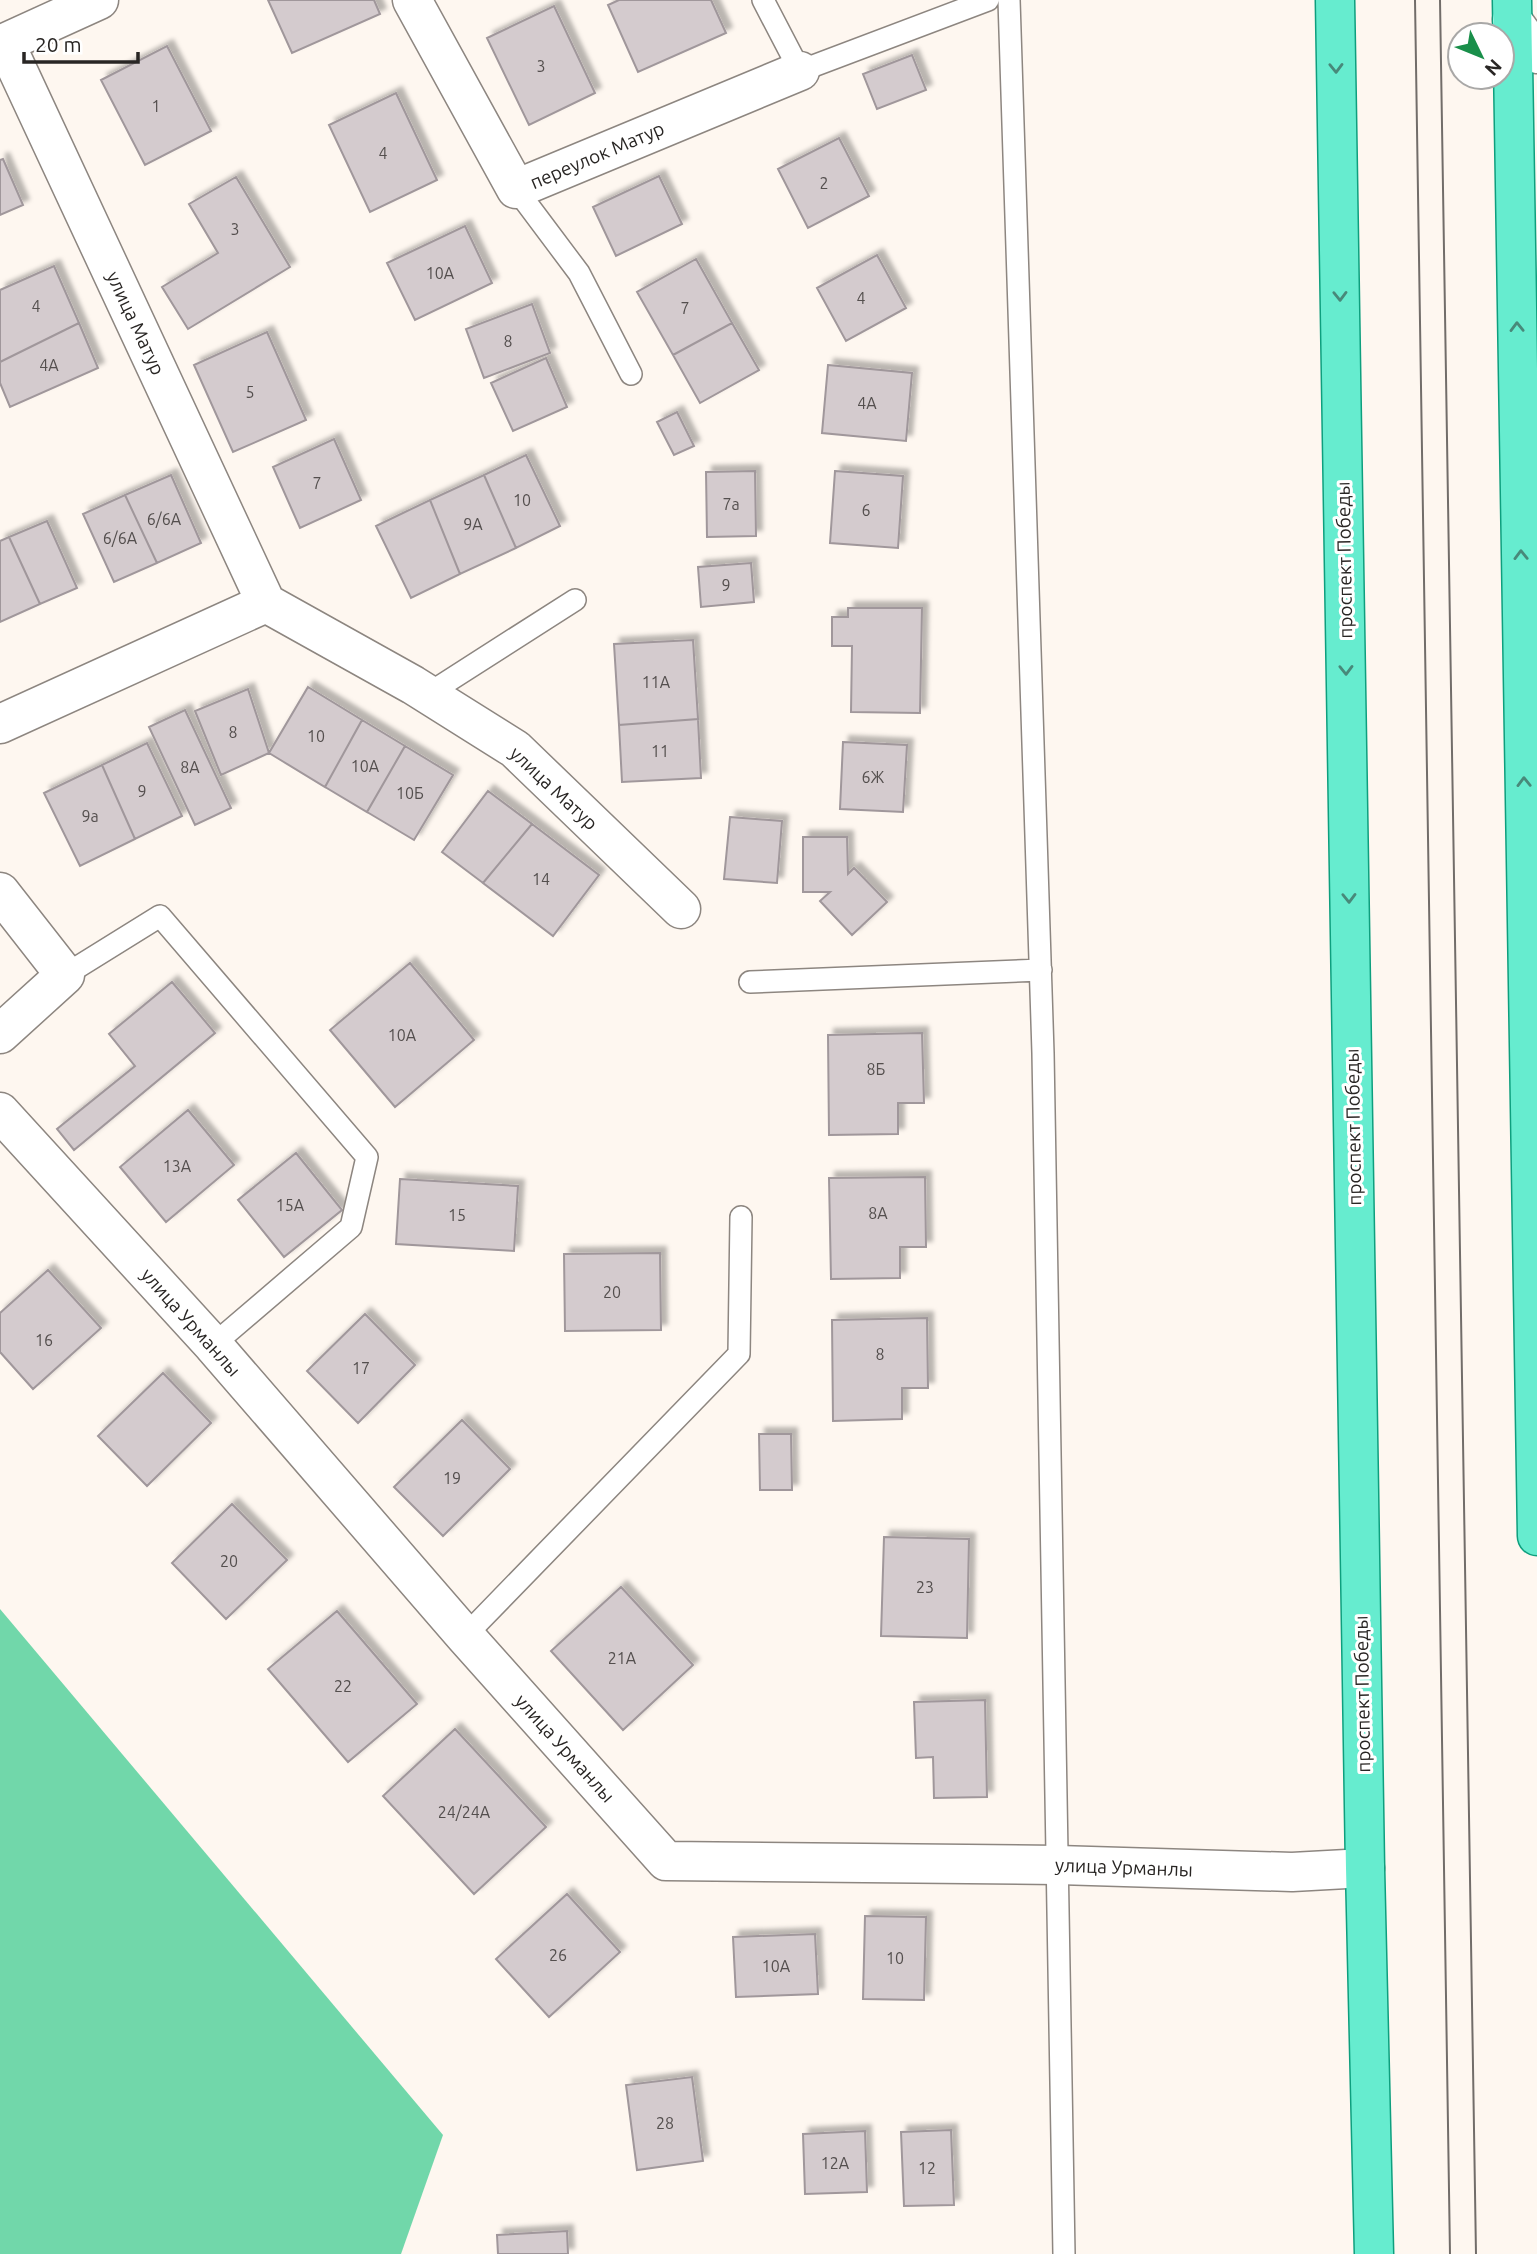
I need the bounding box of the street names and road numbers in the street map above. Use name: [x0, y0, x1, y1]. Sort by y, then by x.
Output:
street label: переулок Матур: [527, 117, 667, 193]
street label: улица Матур: [102, 268, 170, 378]
street label: проспект Победы: [1332, 481, 1356, 639]
street label: улица Матур: [506, 742, 602, 834]
street label: проспект Победы: [1341, 1048, 1365, 1206]
street label: улица Урманлы: [137, 1263, 245, 1381]
street label: проспект Победы: [1350, 1615, 1374, 1773]
street label: улица Урманлы: [511, 1689, 619, 1807]
street label: улица Урманлы: [1055, 1854, 1193, 1880]

